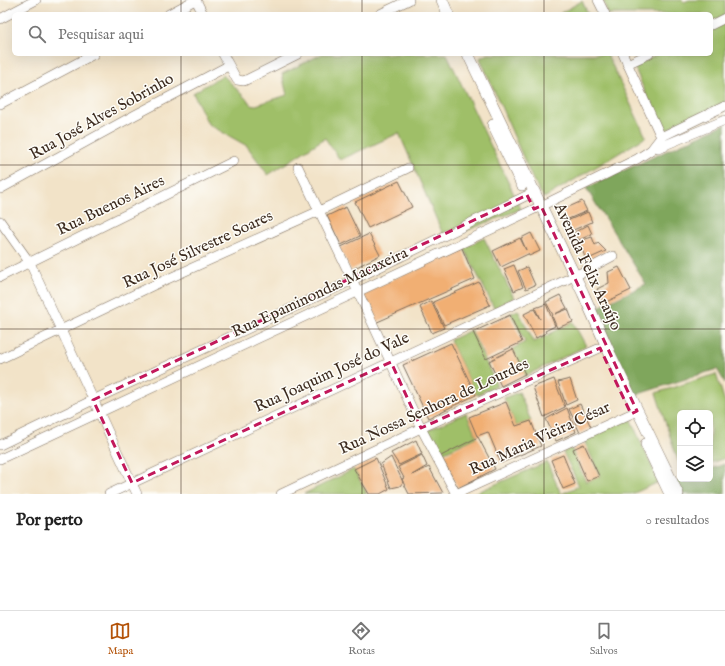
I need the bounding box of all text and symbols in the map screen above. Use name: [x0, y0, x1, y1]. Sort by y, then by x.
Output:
search box: [12, 12, 713, 56]
icon: search: [26, 23, 48, 45]
text: Pesquisar aqui: [58, 25, 144, 44]
street label: Rua José Alves Sobrinho: [27, 69, 178, 165]
street label: Rua Buenos Aires: [54, 171, 168, 241]
street label: Avenida Felix Araújo: [548, 199, 625, 334]
street label: Rua José Silvestre Soares: [120, 206, 277, 294]
street label: Rua Epaminondas Macaxeira: [229, 243, 411, 343]
street label: Rua Joaquim José do Vale: [251, 328, 413, 418]
street label: Rua Nossa Senhora de Lourdes: [336, 354, 532, 460]
street label: Rua Maria Vieira César: [466, 398, 614, 480]
map controls: [677, 410, 713, 482]
button: locate: [677, 410, 713, 446]
button: layers: [677, 446, 713, 482]
text: Por perto: [16, 510, 83, 531]
text: 0 resultados: [646, 512, 709, 529]
tab: Mapa: [107, 620, 133, 658]
tab: Rotas: [348, 620, 375, 658]
tab: Salvos: [590, 620, 618, 658]

